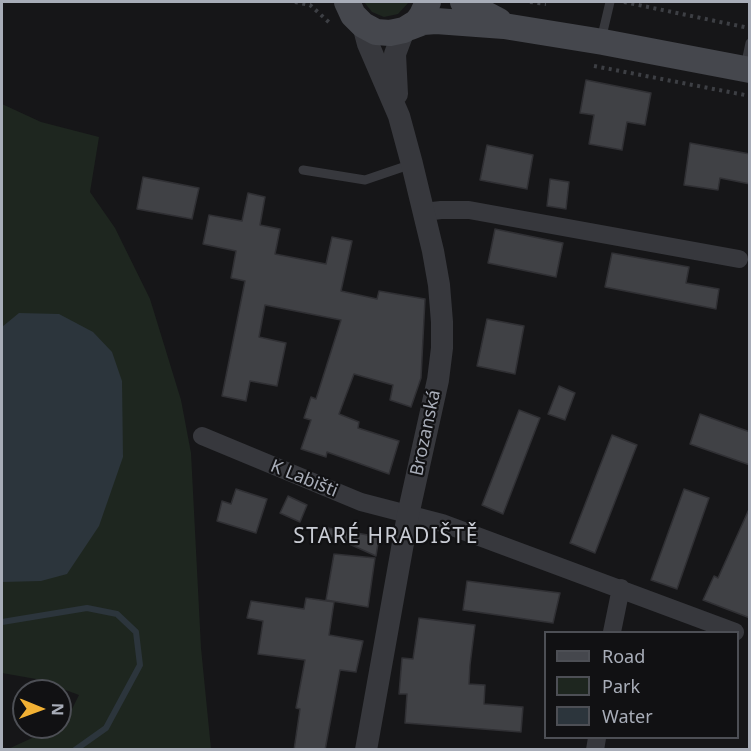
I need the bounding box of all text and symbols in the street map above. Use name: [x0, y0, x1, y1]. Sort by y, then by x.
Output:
street label: Brozanská: [406, 388, 446, 478]
street label: K Labišti: [267, 456, 341, 502]
district label: STARÉ HRADIŠTĚ: [293, 524, 479, 550]
legend: [544, 631, 739, 739]
text: Road: [602, 644, 645, 668]
text: Park: [602, 674, 640, 698]
north arrow: [12, 679, 72, 739]
text: N: [47, 703, 69, 716]
text: Water: [602, 704, 653, 728]

